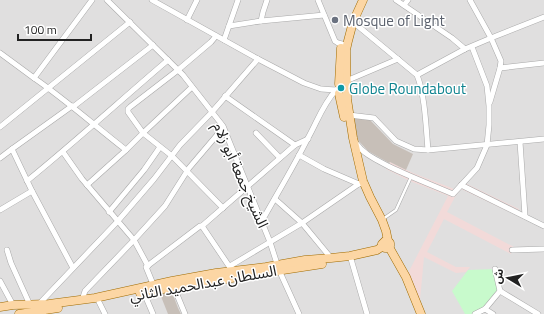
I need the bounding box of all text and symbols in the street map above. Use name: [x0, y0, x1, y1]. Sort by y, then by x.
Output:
place label: Mosque of Light: [343, 9, 446, 32]
marker: Mosque of Light: [330, 15, 340, 25]
scale bar: [18, 16, 91, 42]
text: 100 m: [24, 20, 57, 39]
place label: Globe Roundabout: [349, 77, 467, 100]
marker: Globe Roundabout: [336, 83, 346, 93]
street label: الشيخ جمعة أبو زلام: [206, 118, 275, 232]
north arrow: [488, 258, 528, 298]
street label: السلطان عبدالحميد الثاني: [128, 259, 278, 308]
text: ش: [489, 267, 507, 285]

